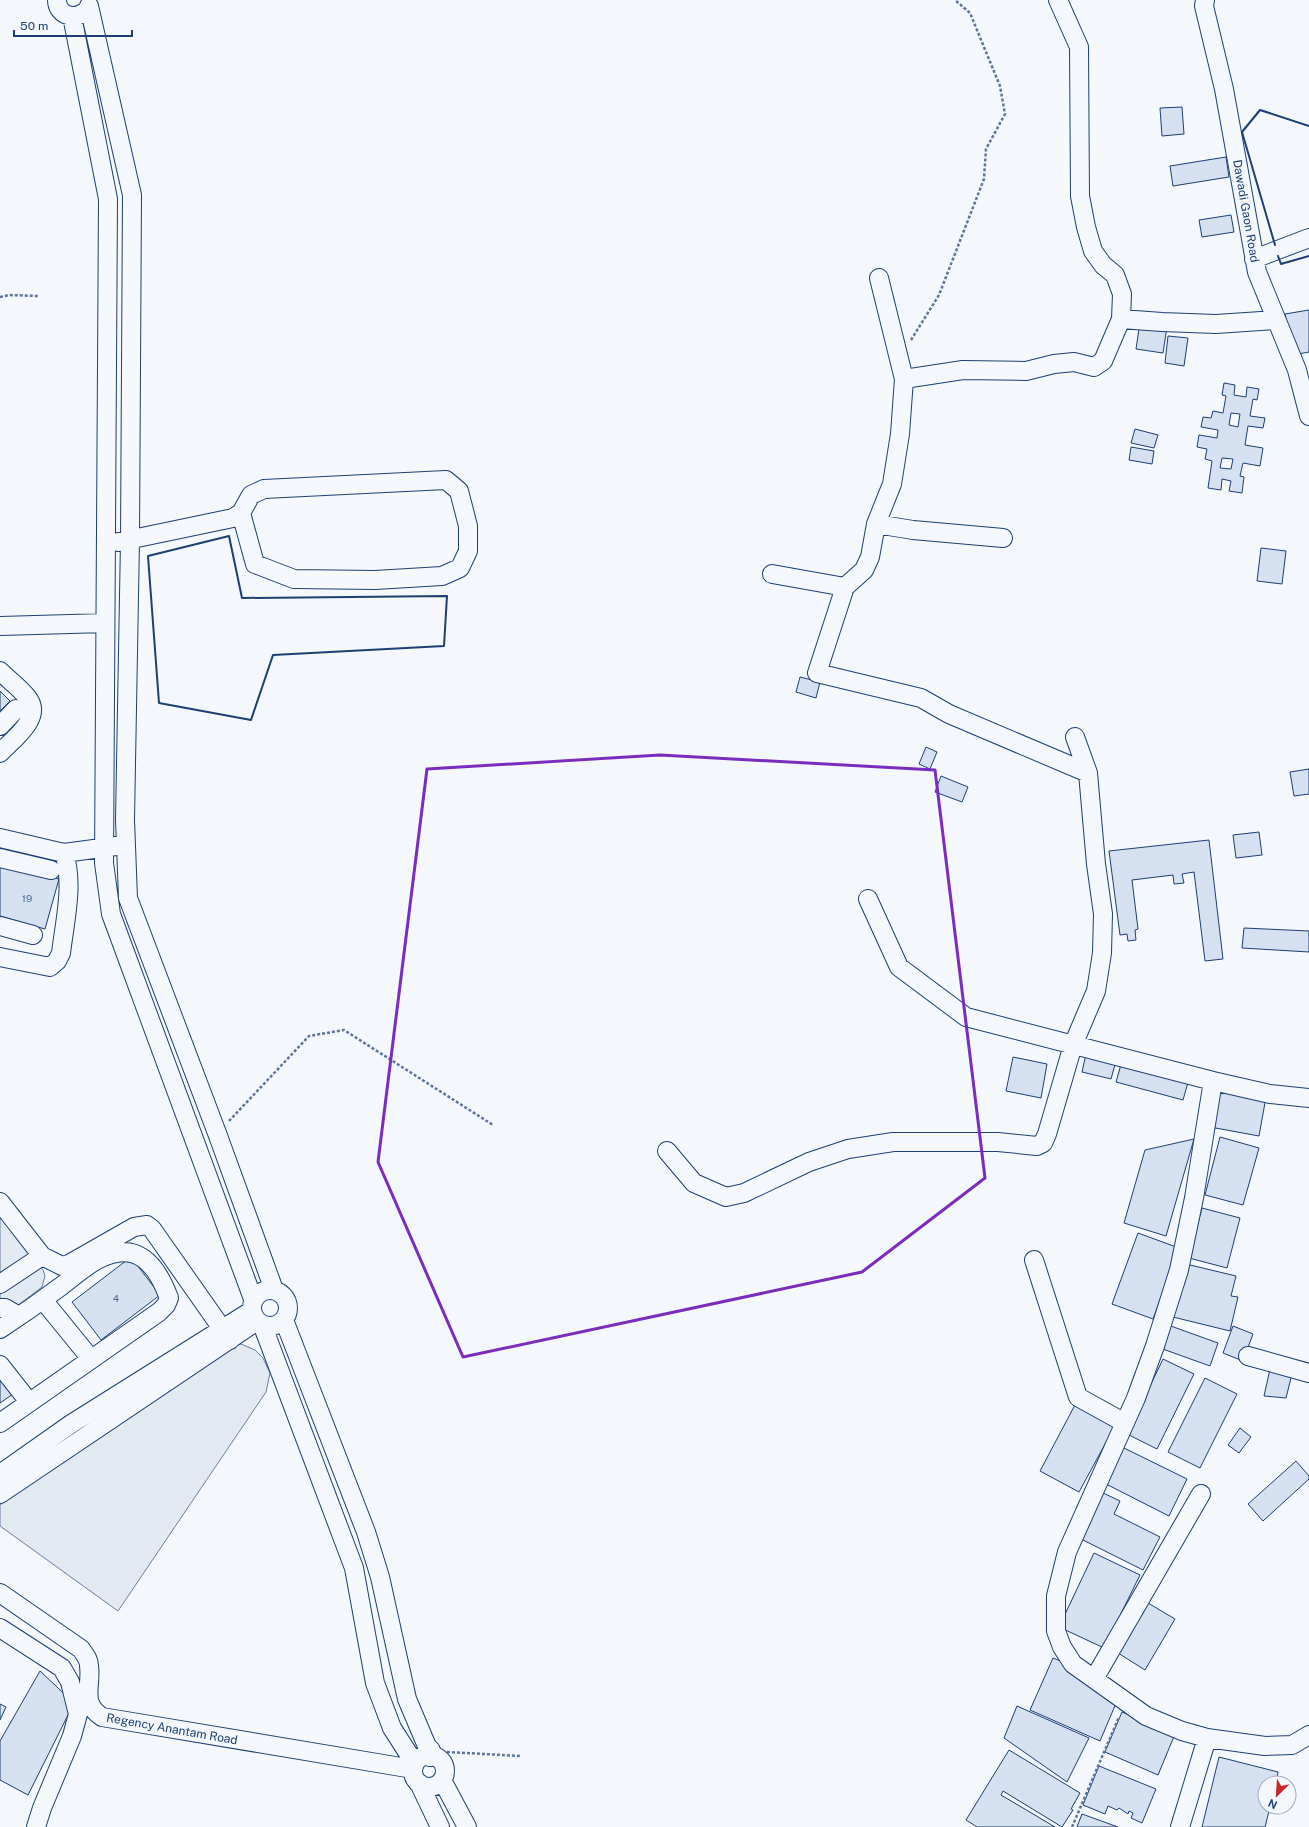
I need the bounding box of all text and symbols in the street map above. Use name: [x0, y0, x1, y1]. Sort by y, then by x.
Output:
scale bar: [14, 12, 132, 38]
text: 50 m: [20, 19, 48, 33]
street label: Dawadi Gaon Road: [1230, 158, 1262, 264]
house number: 19: [22, 892, 32, 904]
house number: 4: [113, 1292, 119, 1304]
street label: Regency Anantam Road: [105, 1711, 239, 1747]
north arrow: [1257, 1775, 1297, 1815]
text: N: [1266, 1797, 1279, 1811]

